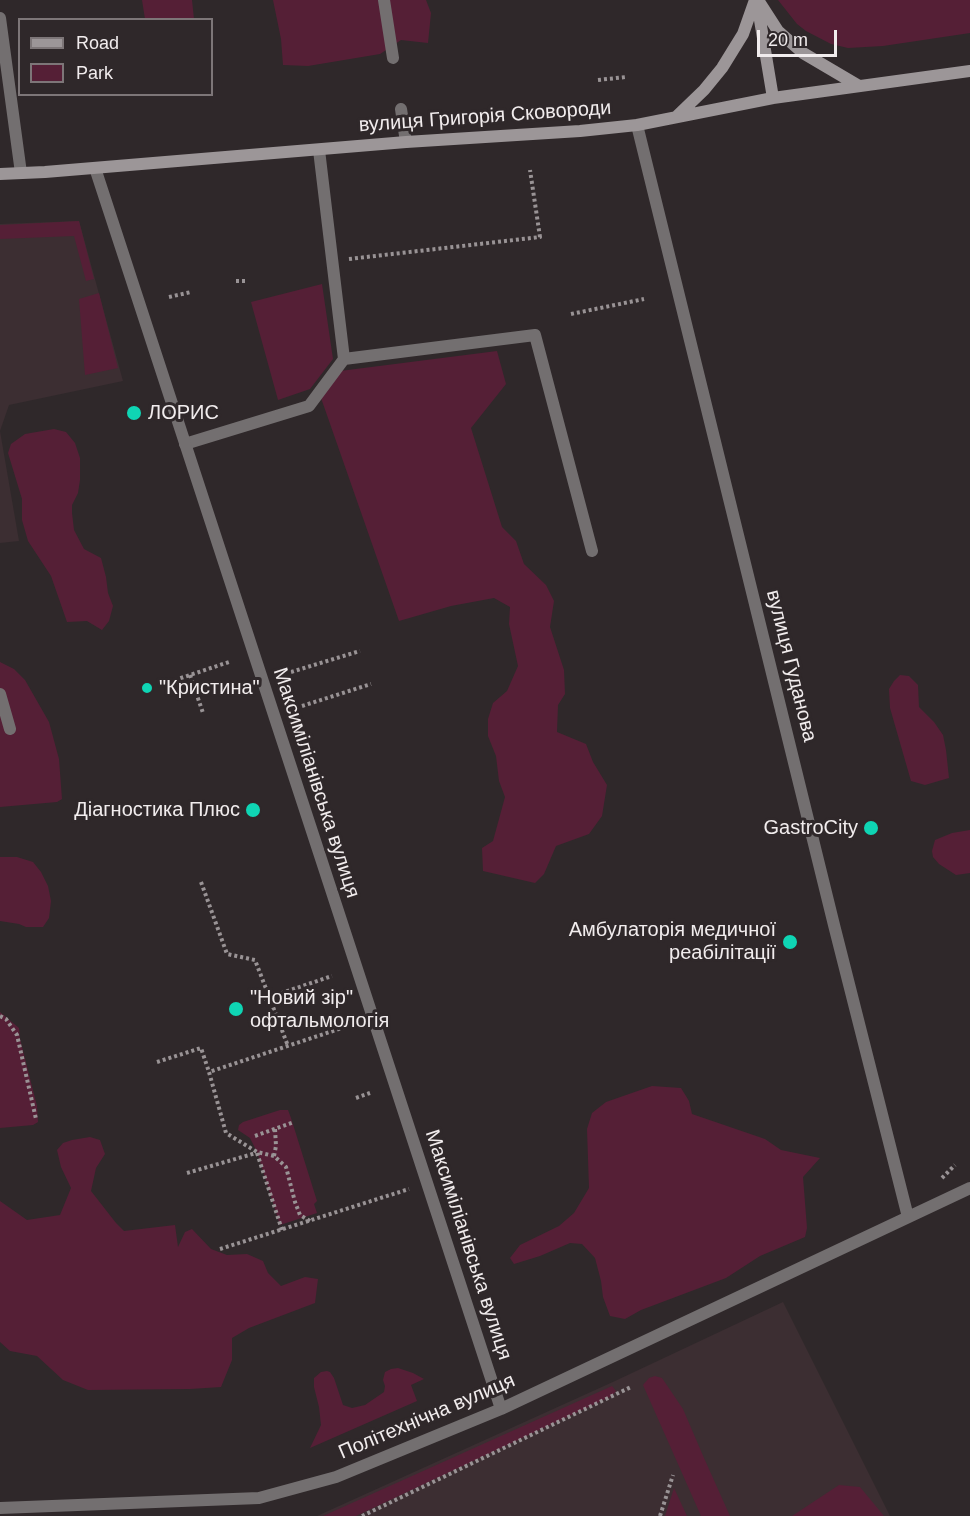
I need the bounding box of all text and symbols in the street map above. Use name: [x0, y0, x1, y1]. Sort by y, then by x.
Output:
legend: [18, 18, 213, 96]
scale bar: [760, 18, 840, 56]
text: 20 m: [768, 30, 808, 50]
text: Road: [76, 33, 119, 53]
text: Park: [76, 63, 113, 83]
street label: вулиця Григорія Сковороди: [358, 96, 612, 138]
place label: ЛОРИС: [148, 401, 219, 425]
marker: ЛОРИС: [125, 404, 143, 422]
street label: вулиця Гуданова: [761, 588, 821, 744]
street label: Максиміліанівська вулиця: [267, 665, 365, 901]
place label: "Кристина": [159, 676, 260, 700]
marker: "Кристина": [140, 681, 154, 695]
place label: Діагностика Плюс: [74, 798, 240, 822]
marker: Діагностика Плюс: [244, 801, 262, 819]
place label: GastroCity: [764, 816, 858, 840]
marker: GastroCity: [862, 819, 880, 837]
place label: Амбулаторія медичної реабілітації: [569, 918, 776, 965]
marker: Амбулаторія медичної реабілітації: [781, 933, 799, 951]
place label: "Новий зір" офтальмологія: [250, 986, 389, 1033]
marker: "Новий зір" офтальмологія: [227, 1000, 245, 1018]
street label: Максиміліанівська вулиця: [419, 1127, 517, 1363]
street label: Політехнічна вулиця: [335, 1369, 519, 1465]

